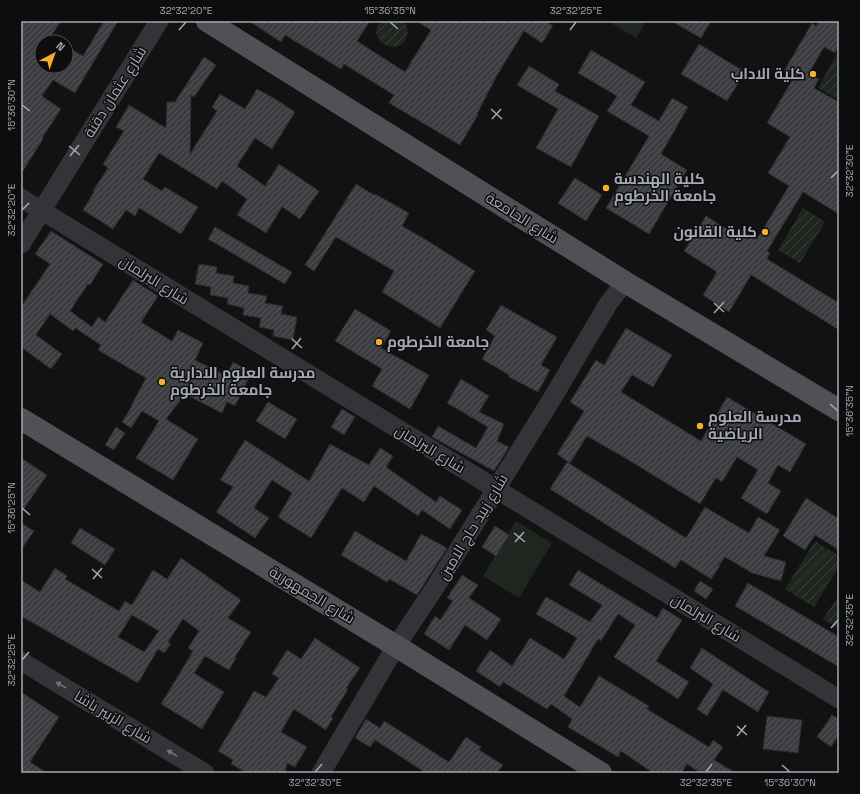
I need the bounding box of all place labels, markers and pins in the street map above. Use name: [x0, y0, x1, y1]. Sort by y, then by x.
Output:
place label: كلية الاداب: [731, 64, 805, 83]
marker: كلية الاداب: [808, 69, 818, 79]
place label: كلية الهندسة جامعة الخرطوم: [614, 169, 716, 206]
marker: كلية الهندسة جامعة الخرطوم: [601, 183, 611, 193]
place label: كلية القانون: [674, 222, 757, 241]
marker: كلية القانون: [760, 227, 770, 237]
place label: جامعة الخرطوم: [387, 332, 489, 352]
marker: جامعة الخرطوم: [374, 337, 384, 347]
place label: مدرسة العلوم الادارية جامعة الخرطوم: [170, 363, 315, 400]
marker: مدرسة العلوم الادارية جامعة الخرطوم: [157, 377, 167, 387]
place label: مدرسة العلوم الرياضية: [708, 407, 802, 443]
marker: مدرسة العلوم الرياضية: [695, 421, 705, 431]

